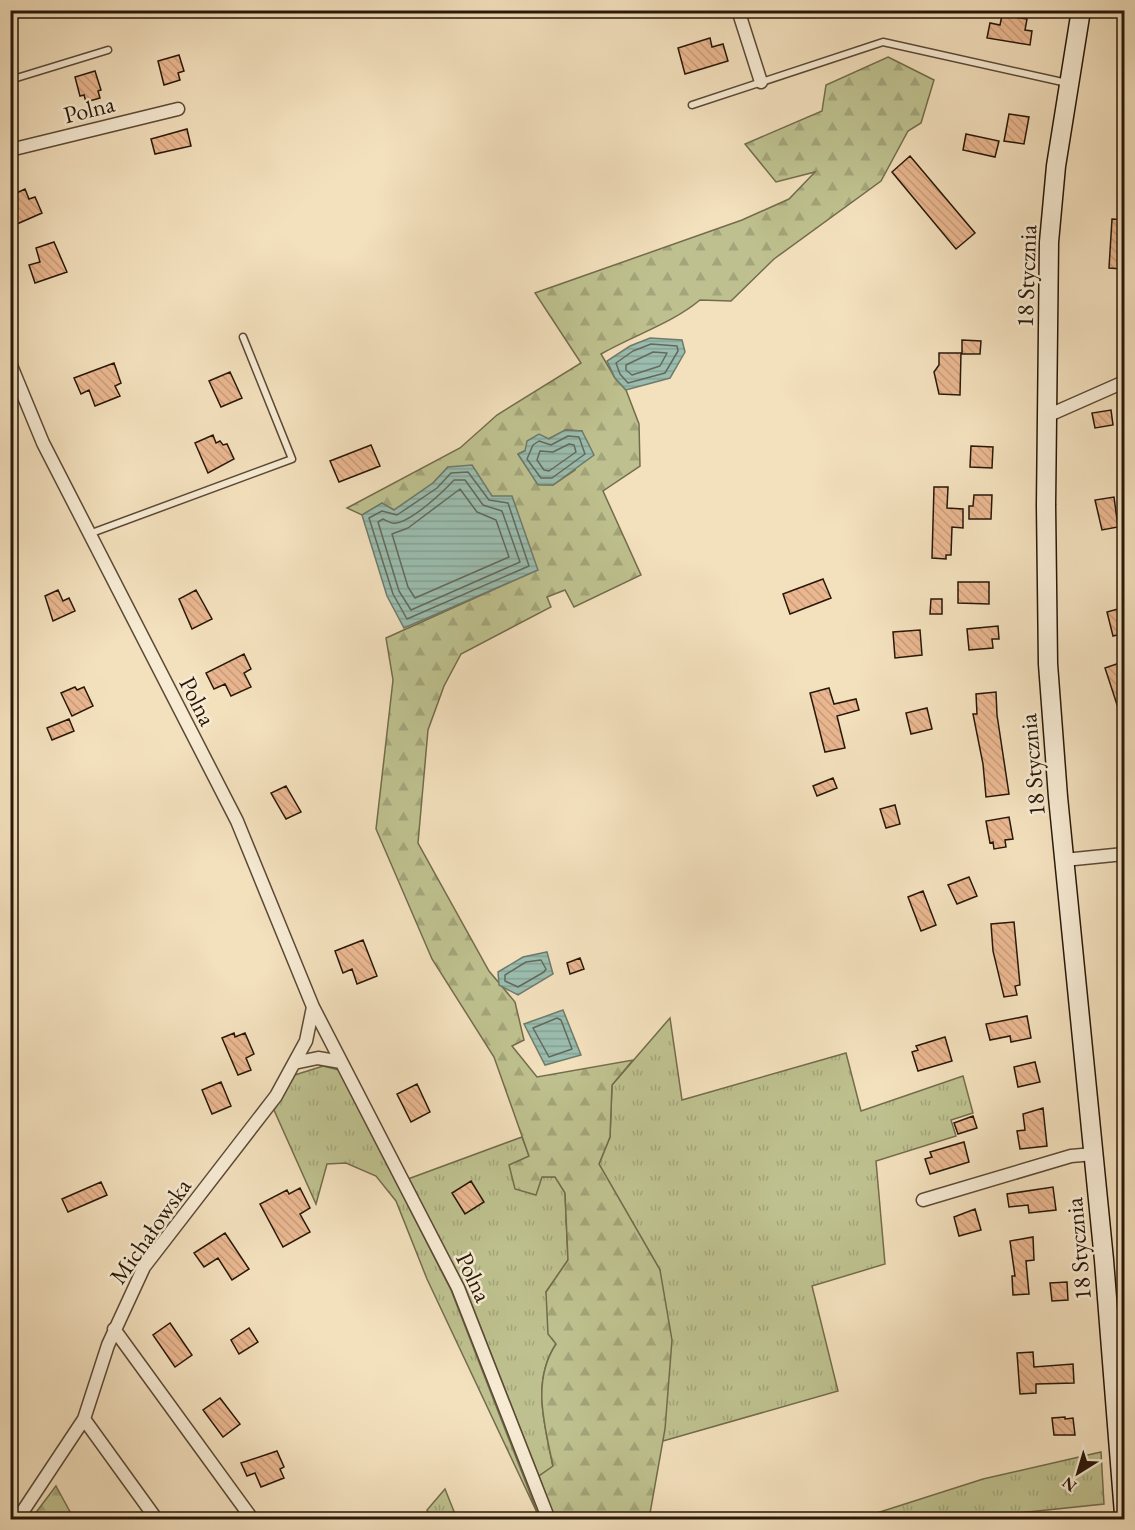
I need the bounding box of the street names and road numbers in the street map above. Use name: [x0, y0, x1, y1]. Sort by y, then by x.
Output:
street label: Polna: [60, 88, 118, 130]
street label: 18 Stycznia: [1009, 224, 1043, 328]
street label: Polna: [172, 671, 224, 731]
street label: 18 Stycznia: [1012, 712, 1052, 818]
street label: Michałowska: [102, 1172, 198, 1290]
street label: 18 Stycznia: [1058, 1196, 1098, 1302]
street label: Polna: [449, 1247, 499, 1307]

